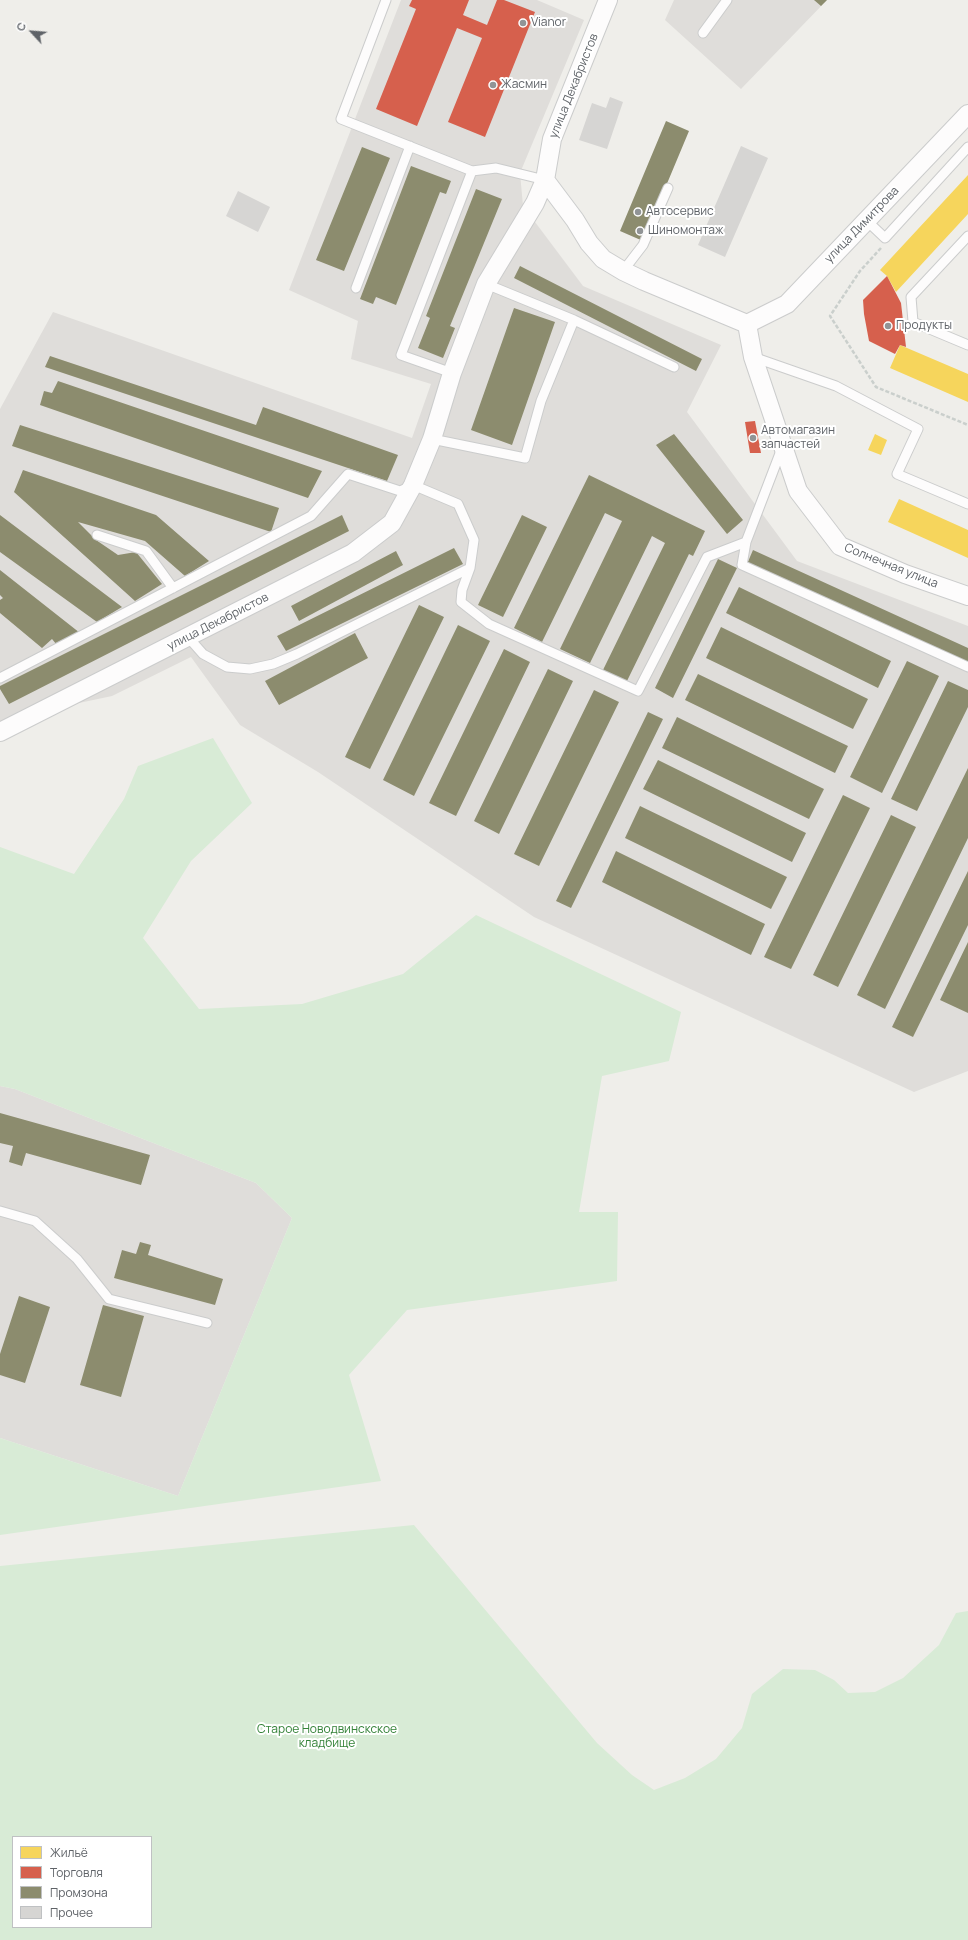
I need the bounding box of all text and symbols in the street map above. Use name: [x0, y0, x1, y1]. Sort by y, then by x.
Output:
north arrow: [12, 12, 52, 52]
place label: Vianor: [531, 16, 566, 30]
marker: Vianor: [518, 18, 528, 28]
text: С: [12, 20, 29, 33]
street label: улица Декабристов: [546, 32, 602, 140]
place label: Жасмин: [501, 78, 547, 92]
marker: Жасмин: [488, 80, 498, 90]
street label: улица Димитрова: [822, 184, 902, 266]
place label: Автосервис: [646, 205, 714, 219]
marker: Автосервис: [633, 207, 643, 217]
place label: Шиномонтаж: [648, 224, 723, 238]
marker: Шиномонтаж: [635, 226, 645, 236]
place label: Продукты: [896, 319, 952, 333]
marker: Продукты: [883, 321, 893, 331]
place label: Автомагазин запчастей: [761, 424, 835, 452]
marker: Автомагазин запчастей: [748, 433, 758, 443]
street label: Солнечная улица: [842, 541, 940, 591]
street label: улица Декабристов: [165, 590, 271, 654]
park label: Старое Новодвинскское кладбище: [257, 1723, 397, 1751]
legend: [12, 1836, 152, 1928]
text: Жильё: [50, 1844, 88, 1861]
text: Торговля: [50, 1864, 103, 1881]
text: Промзона: [50, 1884, 108, 1901]
text: Прочее: [50, 1904, 93, 1921]

